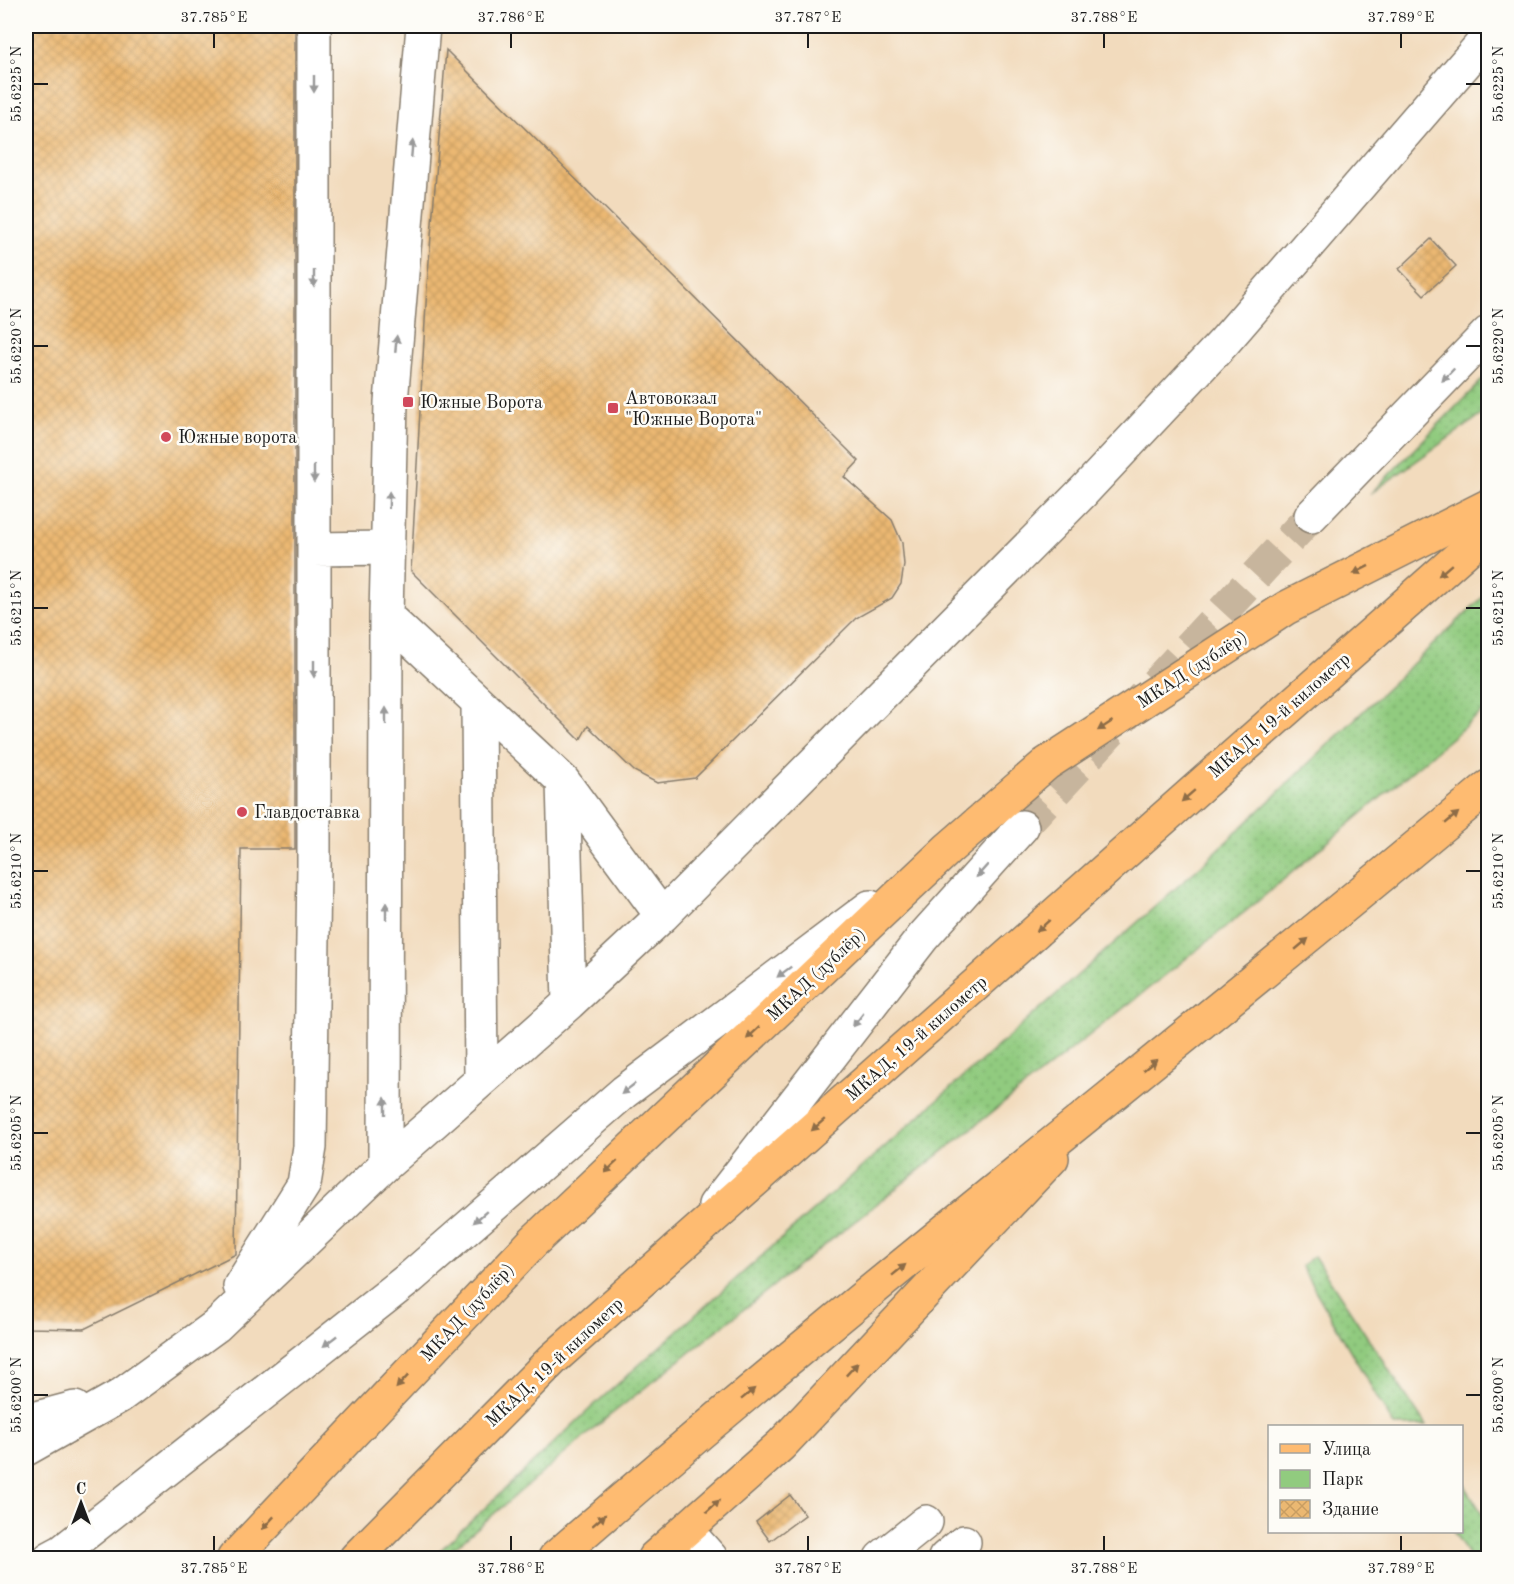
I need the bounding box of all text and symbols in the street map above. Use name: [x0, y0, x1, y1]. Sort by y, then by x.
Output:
text: 37.785°E: [181, 11, 247, 26]
text: 37.786°E: [478, 11, 544, 26]
text: 37.787°E: [775, 11, 841, 26]
text: 37.788°E: [1071, 11, 1137, 26]
text: 37.789°E: [1368, 11, 1434, 26]
text: 55.6225°N: [10, 45, 25, 122]
text: 55.6225°N: [1492, 45, 1507, 122]
one-way arrow: [309, 75, 319, 94]
one-way arrow: [407, 140, 417, 159]
one-way arrow: [309, 270, 319, 289]
text: 55.6220°N: [10, 307, 25, 384]
text: 55.6220°N: [1492, 307, 1507, 384]
one-way arrow: [391, 334, 401, 353]
one-way arrow: [1441, 368, 1455, 382]
place label: Автовокзал "Южные Ворота": [625, 390, 762, 429]
place label: Южные Ворота: [420, 394, 543, 412]
marker: Южные Ворота: [401, 395, 415, 409]
marker: Автовокзал "Южные Ворота": [606, 401, 620, 415]
place label: Южные ворота: [178, 429, 297, 447]
marker: Южные ворота: [159, 430, 173, 444]
one-way arrow: [309, 464, 319, 483]
one-way arrow: [384, 491, 394, 510]
one-way arrow: [1437, 563, 1452, 577]
one-way arrow: [1353, 566, 1370, 575]
text: 55.6215°N: [10, 569, 25, 646]
text: 55.6215°N: [1492, 569, 1507, 646]
street label: МКАД (дублёр): [1134, 627, 1251, 712]
street label: МКАД, 19-й километр: [1206, 650, 1354, 782]
one-way arrow: [309, 659, 319, 678]
one-way arrow: [381, 707, 391, 726]
one-way arrow: [1097, 720, 1113, 731]
one-way arrow: [1181, 789, 1196, 802]
place label: Главдоставка: [254, 804, 360, 822]
marker: Главдоставка: [235, 805, 249, 819]
one-way arrow: [1444, 812, 1459, 825]
text: 55.6210°N: [10, 832, 25, 909]
text: 55.6210°N: [1492, 832, 1507, 909]
one-way arrow: [975, 863, 989, 878]
one-way arrow: [381, 902, 391, 921]
one-way arrow: [1036, 919, 1051, 932]
street label: МКАД (дублёр): [763, 924, 869, 1025]
one-way arrow: [1294, 937, 1310, 950]
one-way arrow: [776, 966, 792, 978]
street label: МКАД, 19-й километр: [843, 973, 991, 1105]
one-way arrow: [852, 1013, 864, 1028]
one-way arrow: [746, 1026, 761, 1039]
one-way arrow: [1142, 1059, 1158, 1072]
one-way arrow: [620, 1083, 636, 1096]
text: 55.6205°N: [10, 1094, 25, 1171]
text: 55.6205°N: [1492, 1094, 1507, 1171]
one-way arrow: [380, 1097, 390, 1116]
one-way arrow: [811, 1118, 826, 1131]
one-way arrow: [604, 1160, 619, 1174]
one-way arrow: [473, 1210, 488, 1223]
street label: МКАД (дублёр): [417, 1259, 518, 1365]
one-way arrow: [891, 1265, 906, 1277]
street label: МКАД, 19-й километр: [483, 1295, 627, 1431]
one-way arrow: [322, 1334, 338, 1347]
text: 55.6200°N: [10, 1356, 25, 1433]
text: 55.6200°N: [1492, 1356, 1507, 1433]
one-way arrow: [845, 1363, 859, 1377]
one-way arrow: [395, 1374, 409, 1389]
one-way arrow: [740, 1388, 755, 1401]
legend: [1268, 1425, 1463, 1533]
text: Улица: [1322, 1441, 1371, 1459]
text: Парк: [1322, 1471, 1363, 1489]
north arrow: [51, 1473, 111, 1533]
text: С: [76, 1482, 86, 1498]
one-way arrow: [705, 1500, 720, 1513]
text: Здание: [1322, 1501, 1379, 1519]
one-way arrow: [591, 1514, 606, 1527]
one-way arrow: [261, 1516, 275, 1531]
text: 37.785°E: [181, 1562, 247, 1577]
text: 37.786°E: [478, 1562, 544, 1577]
text: 37.787°E: [775, 1562, 841, 1577]
text: 37.788°E: [1071, 1562, 1137, 1577]
text: 37.789°E: [1368, 1562, 1434, 1577]

